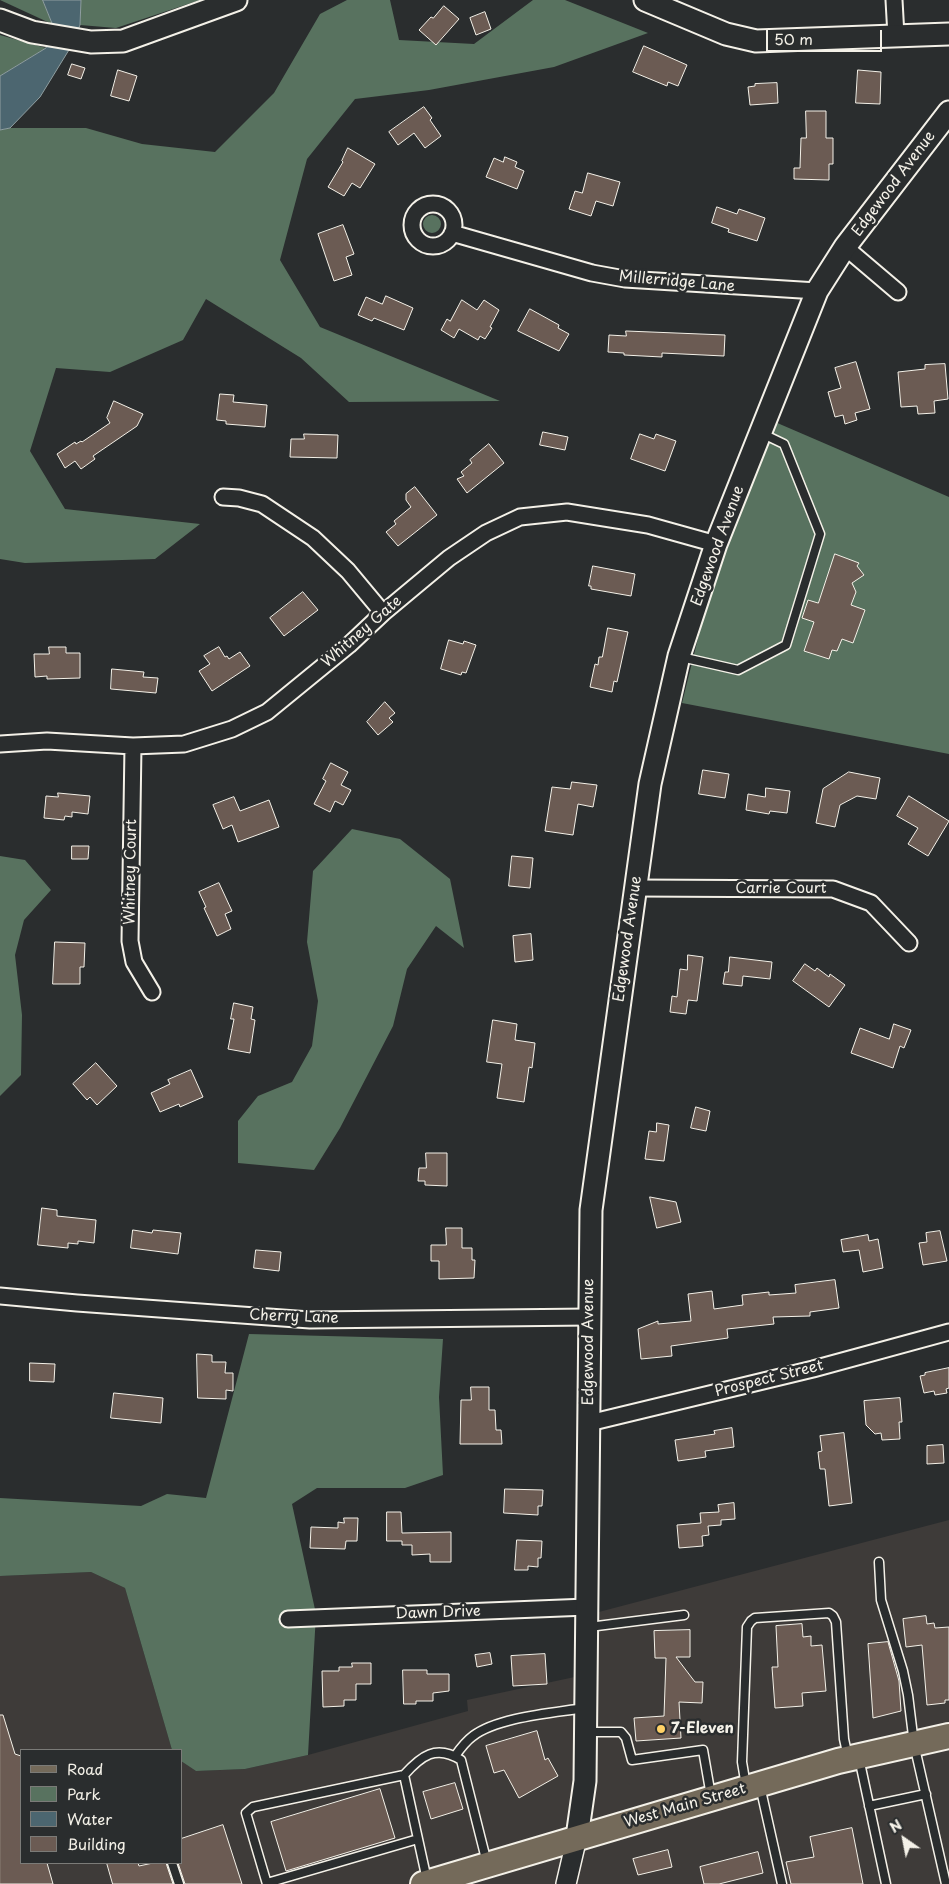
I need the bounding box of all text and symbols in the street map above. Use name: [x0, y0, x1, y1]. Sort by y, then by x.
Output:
scale bar: [769, 20, 885, 52]
text: 50 m: [774, 27, 813, 50]
street label: Edgewood Avenue: [849, 128, 939, 240]
street label: Millerridge Lane: [618, 268, 736, 296]
street label: Edgewood Avenue: [688, 483, 748, 609]
street label: Whitney Gate: [318, 592, 406, 672]
street label: Whitney Court: [121, 819, 141, 925]
street label: Edgewood Avenue: [610, 875, 646, 1003]
street label: Carrie Court: [735, 880, 827, 898]
street label: Edgewood Avenue: [580, 1278, 598, 1406]
street label: Cherry Lane: [249, 1306, 339, 1328]
street label: Prospect Street: [713, 1357, 825, 1401]
street label: Dawn Drive: [395, 1603, 481, 1623]
place label: 7-Eleven: [671, 1720, 734, 1738]
marker: 7-Eleven: [655, 1723, 667, 1735]
legend: [20, 1749, 182, 1864]
text: Road: [67, 1757, 103, 1780]
street label: West Main Street: [622, 1780, 748, 1832]
text: Park: [67, 1782, 101, 1805]
text: Water: [67, 1807, 112, 1830]
north arrow: [879, 1814, 929, 1864]
text: N: [885, 1814, 906, 1838]
text: Building: [67, 1832, 126, 1855]

